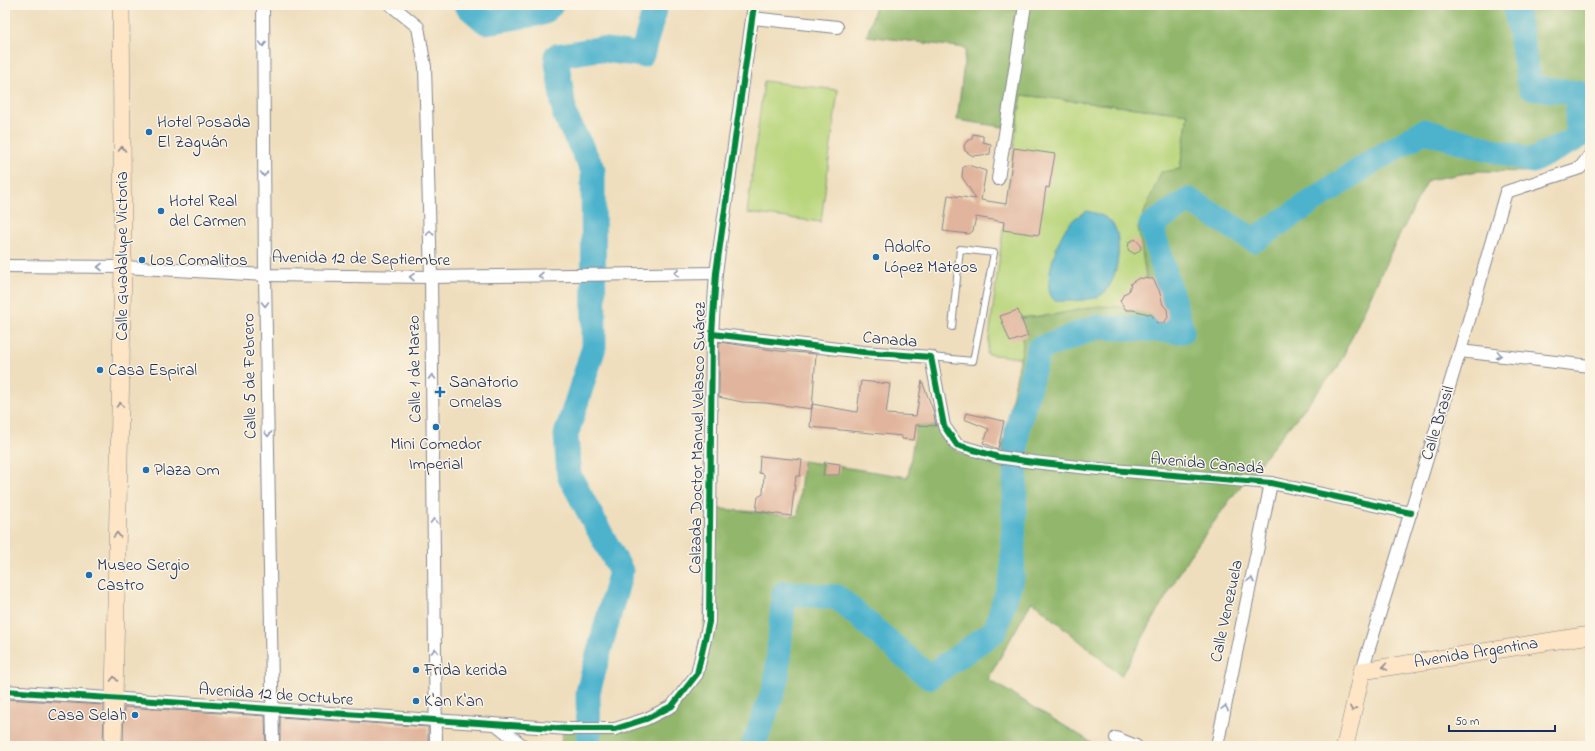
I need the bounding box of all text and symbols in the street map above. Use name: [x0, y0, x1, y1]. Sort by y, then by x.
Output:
one-way arrow: [259, 41, 267, 47]
place label: Hotel Posada El Zaguán: [157, 110, 250, 157]
marker: Hotel Posada El Zaguán: [144, 127, 154, 137]
one-way arrow: [118, 146, 126, 152]
street label: Calle Guadalupe Victoria: [110, 171, 135, 341]
one-way arrow: [260, 171, 268, 177]
place label: Hotel Real del Carmen: [169, 189, 246, 234]
marker: Hotel Real del Carmen: [156, 206, 166, 216]
one-way arrow: [425, 230, 434, 236]
place label: Adolfo López Mateos: [884, 235, 978, 280]
street label: Avenida 12 de Septiembre: [272, 245, 451, 273]
place label: Los Comalitos: [150, 248, 248, 273]
marker: Adolfo López Mateos: [871, 252, 881, 262]
marker: Los Comalitos: [137, 255, 147, 265]
one-way arrow: [97, 263, 103, 271]
one-way arrow: [674, 269, 680, 277]
one-way arrow: [538, 271, 544, 280]
one-way arrow: [409, 273, 415, 281]
one-way arrow: [261, 301, 269, 307]
street label: Calzada Doctor Manuel Velasco Suárez: [683, 301, 713, 574]
street label: Calle 5 de Febrero: [236, 313, 264, 439]
street label: Calle 1 de Marzo: [402, 315, 428, 423]
street label: Canada: [862, 325, 918, 355]
one-way arrow: [1496, 351, 1502, 360]
place label: Casa Espiral: [108, 358, 197, 383]
marker: Casa Espiral: [95, 365, 105, 375]
place label: Sanatorio Ornelas: [449, 370, 519, 415]
one-way arrow: [428, 374, 436, 380]
street label: Calle Brasil: [1415, 383, 1461, 463]
marker: Sanatorio Ornelas: [434, 386, 446, 398]
one-way arrow: [116, 402, 124, 408]
marker: Mini Comedor Imperial: [431, 422, 441, 432]
one-way arrow: [264, 431, 272, 437]
place label: Mini Comedor Imperial: [390, 432, 483, 477]
street label: Avenida Canadá: [1149, 447, 1265, 481]
place label: Plaza Om: [154, 458, 220, 483]
marker: Plaza Om: [141, 465, 151, 475]
one-way arrow: [430, 518, 438, 524]
one-way arrow: [113, 532, 122, 538]
place label: Museo Sergio Castro: [97, 553, 190, 598]
street label: Calle Venezuela: [1204, 557, 1250, 665]
marker: Museo Sergio Castro: [84, 570, 94, 580]
one-way arrow: [1246, 577, 1255, 584]
street label: Avenida Argentina: [1412, 631, 1540, 677]
one-way arrow: [431, 648, 439, 654]
place label: Frida kerida: [423, 658, 507, 683]
one-way arrow: [1382, 662, 1389, 671]
marker: Frida kerida: [411, 665, 421, 675]
one-way arrow: [110, 676, 119, 682]
street label: Avenida 12 de Octubre: [198, 677, 355, 713]
place label: K'an K'an: [424, 689, 483, 714]
marker: K'an K'an: [411, 696, 421, 706]
place label: Casa Selah: [48, 703, 127, 728]
one-way arrow: [1220, 705, 1229, 711]
one-way arrow: [1350, 705, 1358, 712]
scale bar: [1449, 707, 1555, 733]
marker: Casa Selah: [130, 710, 140, 720]
text: 50 m: [1455, 713, 1479, 731]

